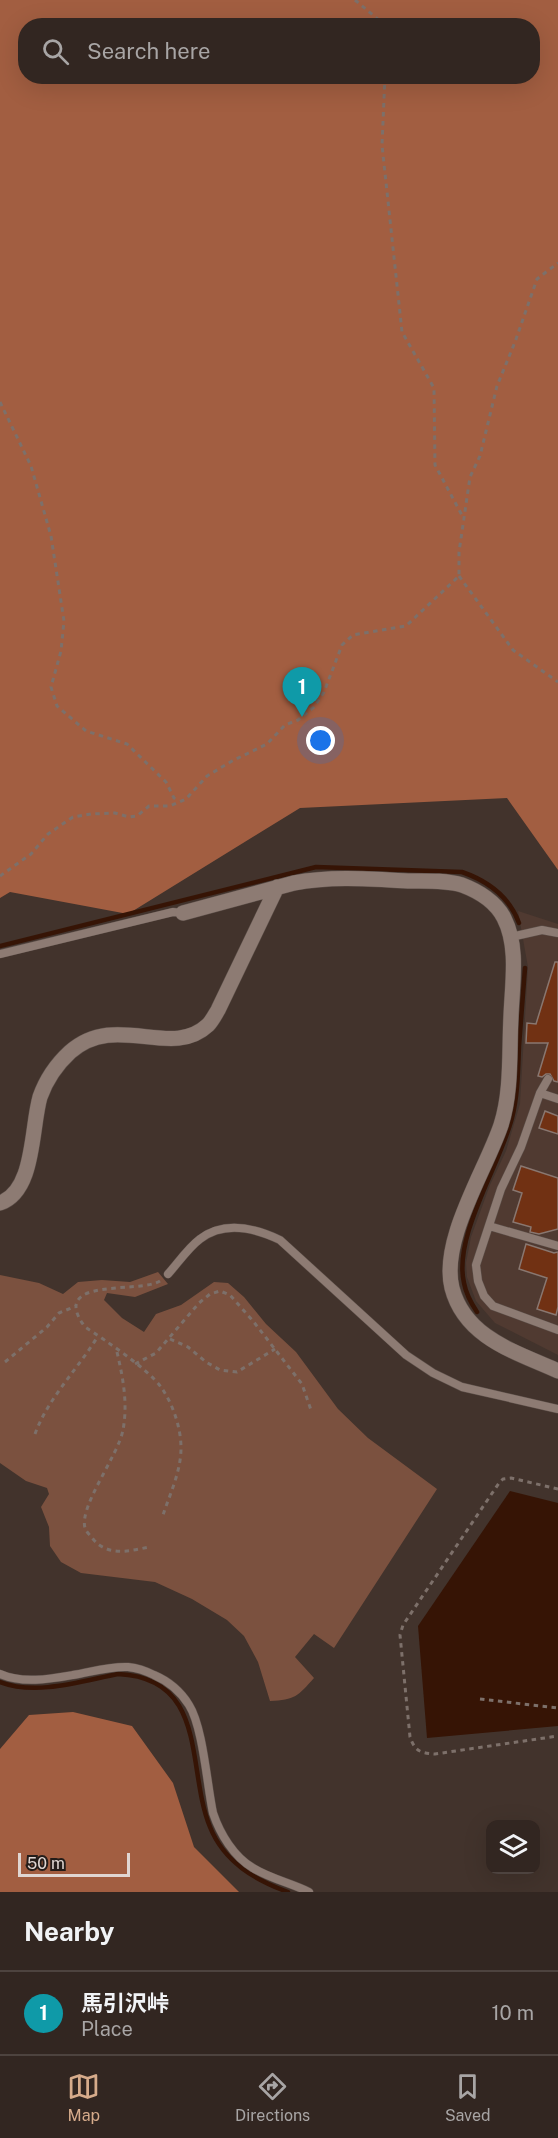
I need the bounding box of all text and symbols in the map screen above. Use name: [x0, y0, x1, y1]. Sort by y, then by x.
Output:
search box: [18, 18, 540, 84]
icon: search: [39, 35, 72, 68]
text: Search here: [87, 38, 211, 64]
pin: 1: [282, 668, 322, 717]
your location: [306, 726, 335, 755]
map controls: [486, 1820, 540, 1874]
button: layers: [486, 1820, 540, 1874]
scale bar: [18, 1850, 130, 1878]
text: 50 m: [27, 1854, 65, 1873]
text: Nearby: [24, 1916, 114, 1947]
text: 馬引沢峠: [81, 1990, 169, 2016]
text: 1: [39, 2001, 48, 2025]
text: 10 m: [491, 2001, 534, 2025]
text: Place: [81, 2017, 133, 2041]
tab: Map: [67, 2070, 100, 2125]
tab: Directions: [235, 2070, 310, 2125]
tab: Saved: [445, 2070, 491, 2125]

